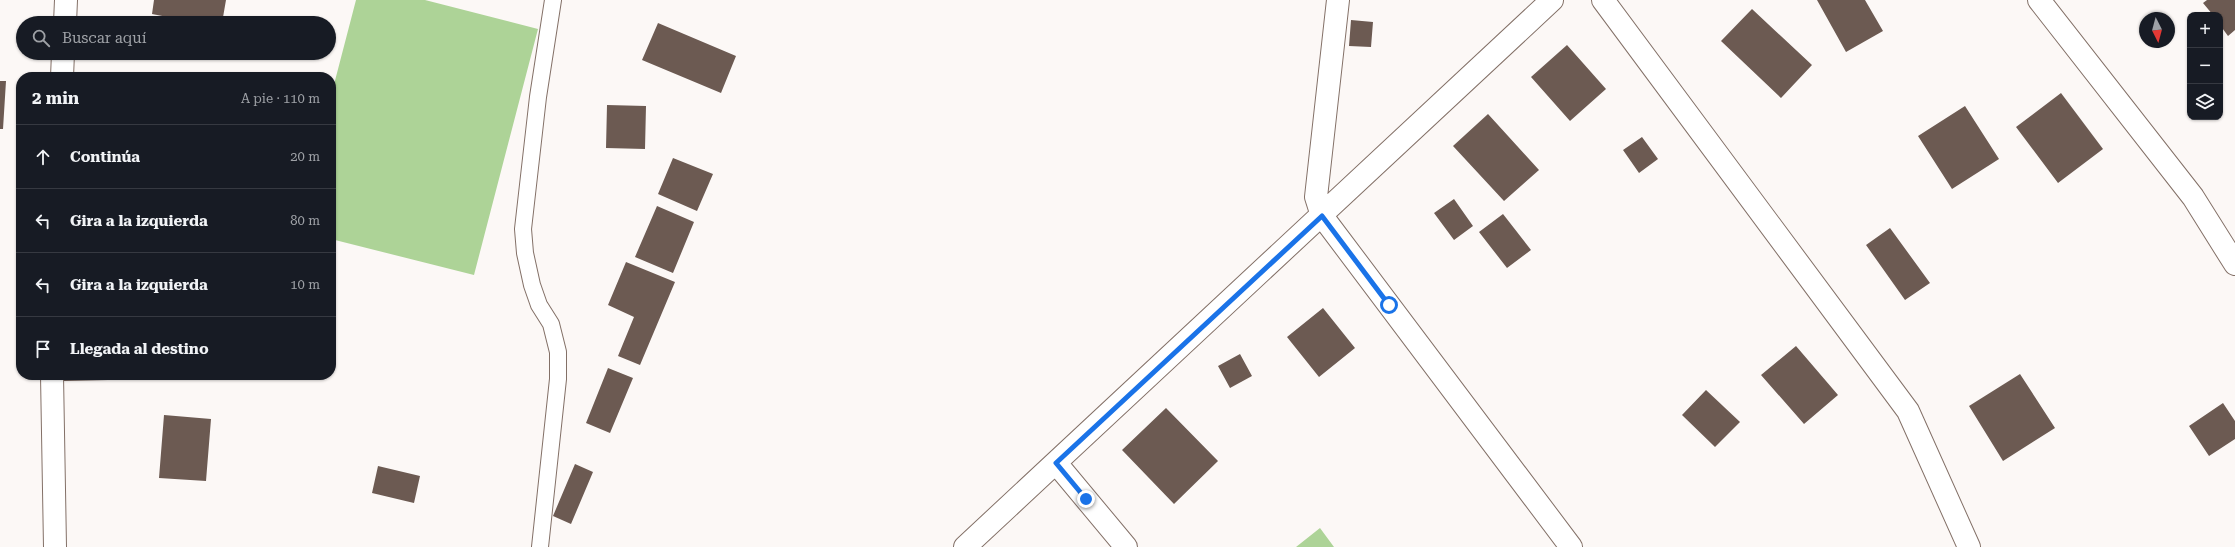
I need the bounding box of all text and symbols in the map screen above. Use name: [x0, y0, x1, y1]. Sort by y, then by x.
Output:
north arrow: [2139, 12, 2175, 48]
map controls: [2187, 12, 2223, 120]
button: +: [2187, 12, 2223, 48]
search box: [16, 16, 336, 60]
icon: search: [30, 27, 52, 49]
text: Buscar aquí: [62, 29, 146, 47]
button: −: [2187, 48, 2223, 84]
button: layers: [2187, 84, 2223, 120]
text: 2 min: [32, 88, 79, 108]
text: A pie · 110 m: [241, 91, 320, 106]
icon: ahead: [32, 146, 54, 168]
text: Continúa: [70, 148, 140, 166]
text: 20 m: [290, 149, 320, 164]
icon: left: [32, 210, 54, 232]
text: Gira a la izquierda: [70, 212, 208, 230]
text: 80 m: [290, 213, 320, 228]
icon: left: [32, 274, 54, 296]
text: Gira a la izquierda: [70, 276, 208, 294]
text: 10 m: [290, 277, 320, 292]
route start: [1380, 296, 1398, 314]
icon: arrive: [32, 338, 54, 360]
text: Llegada al destino: [70, 340, 209, 358]
route end: [1077, 490, 1095, 508]

